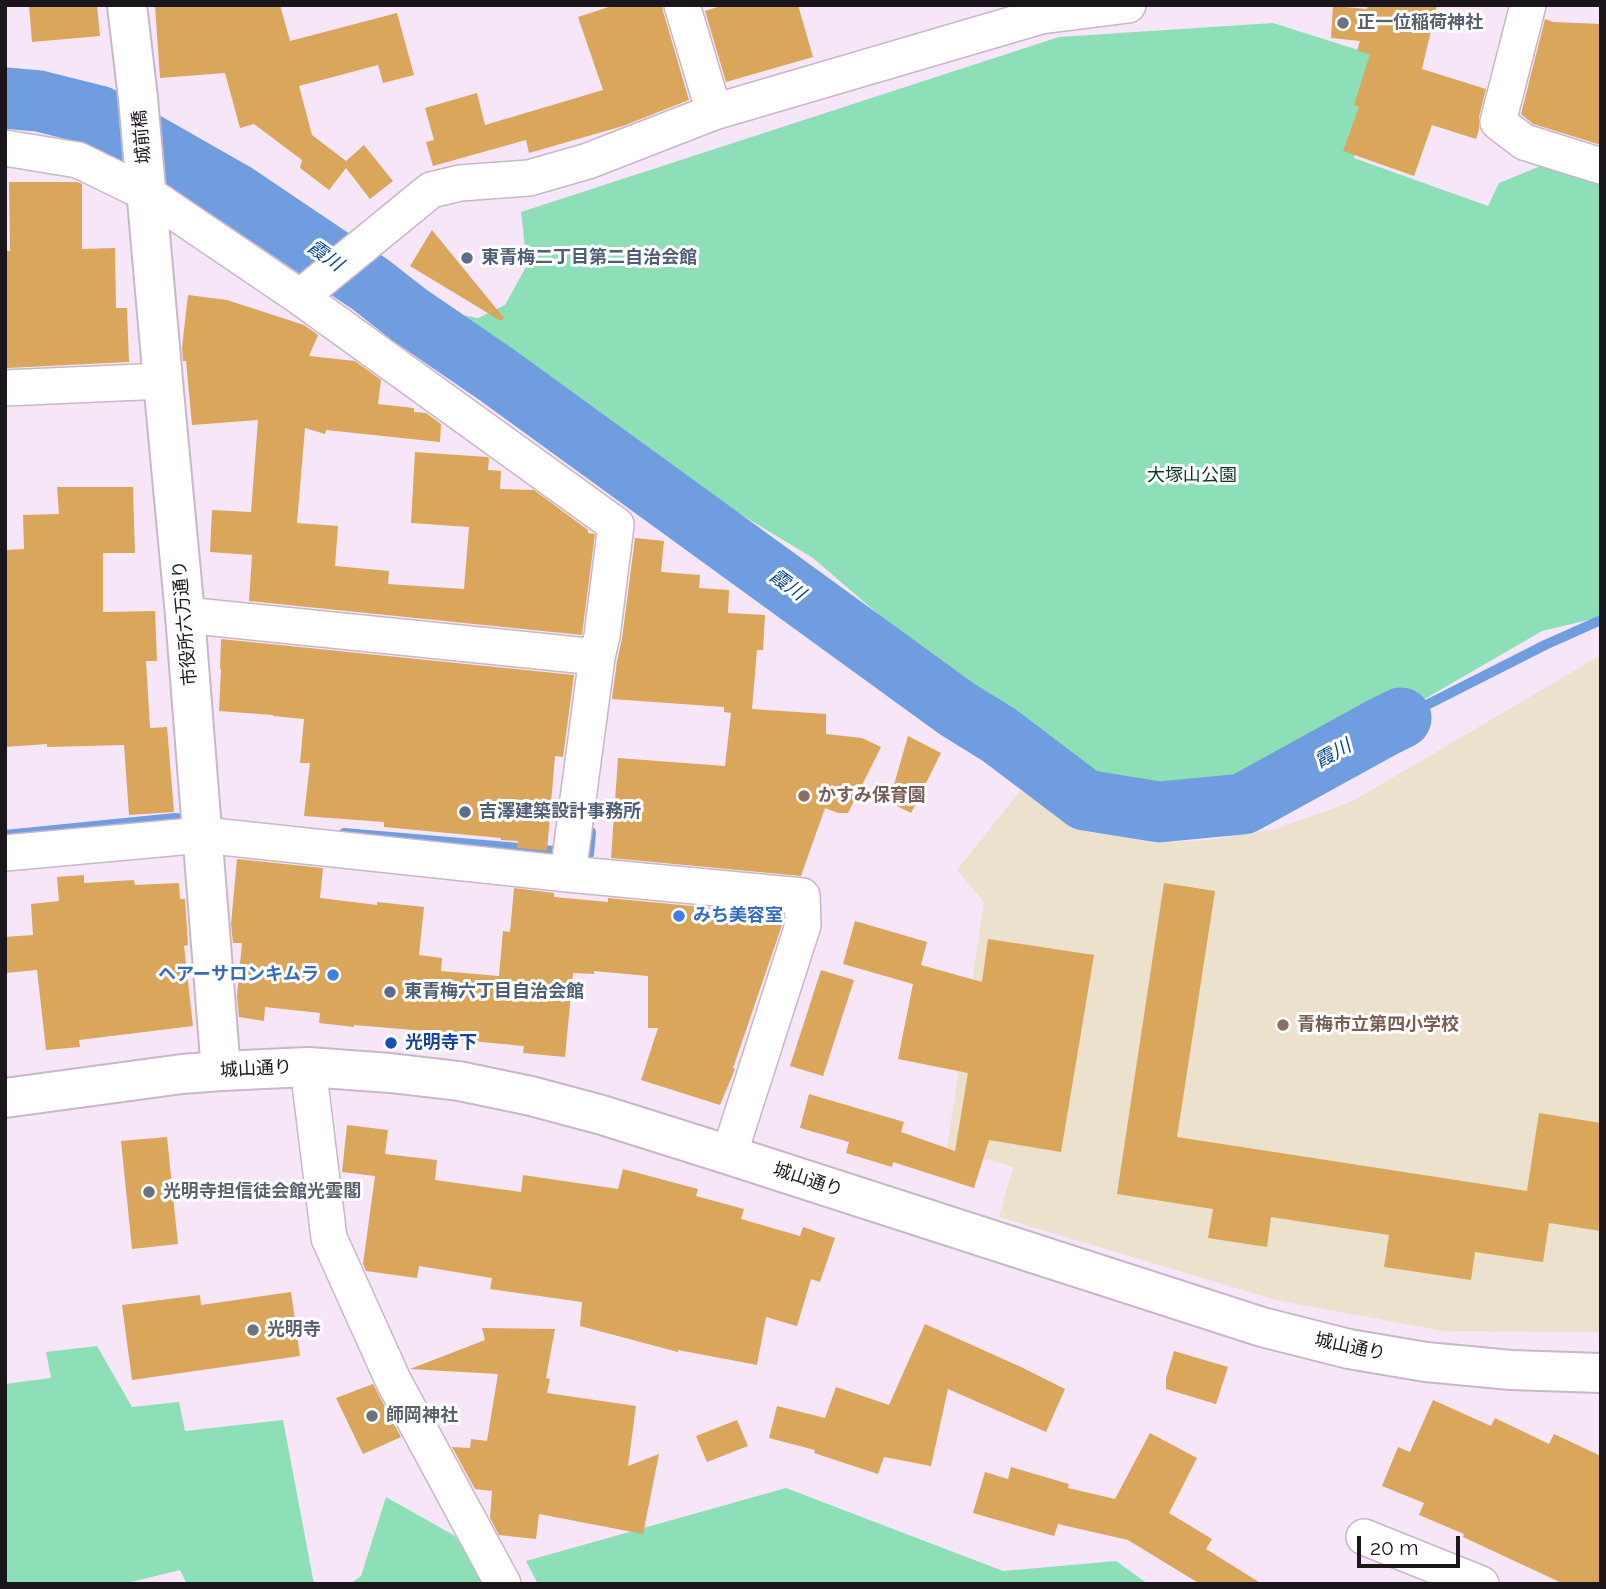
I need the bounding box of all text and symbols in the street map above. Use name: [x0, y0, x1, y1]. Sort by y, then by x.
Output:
place label: 正一位稲荷神社: [1357, 12, 1483, 34]
marker: 正一位稲荷神社: [1335, 15, 1351, 31]
street label: 城前橋: [129, 109, 155, 165]
water label: 霞川: [303, 236, 347, 276]
place label: 東青梅二丁目第二自治会館: [481, 247, 697, 269]
marker: 東青梅二丁目第二自治会館: [459, 250, 475, 266]
park label: 大塚山公園: [1147, 465, 1237, 487]
street label: 市役所六万通り: [169, 559, 201, 687]
water label: 霞川: [765, 565, 809, 605]
water label: 霞川: [1311, 735, 1355, 773]
place label: かすみ保育園: [818, 785, 926, 807]
marker: かすみ保育園: [796, 788, 812, 804]
place label: 吉澤建築設計事務所: [479, 801, 641, 823]
marker: 吉澤建築設計事務所: [457, 804, 473, 820]
place label: みち美容室: [693, 905, 783, 927]
marker: みち美容室: [671, 908, 687, 924]
place label: ヘアーサロンキムラ: [158, 964, 319, 986]
marker: ヘアーサロンキムラ: [325, 967, 341, 983]
place label: 東青梅六丁目自治会館: [404, 981, 584, 1003]
marker: 東青梅六丁目自治会館: [382, 984, 398, 1000]
place label: 青梅市立第四小学校: [1297, 1014, 1459, 1036]
marker: 青梅市立第四小学校: [1275, 1017, 1291, 1033]
place label: 光明寺下: [405, 1032, 477, 1054]
marker: 光明寺下: [383, 1035, 399, 1051]
street label: 城山通り: [219, 1056, 293, 1082]
street label: 城山通り: [770, 1159, 846, 1201]
place label: 光明寺担信徒会館光雲閣: [163, 1181, 361, 1203]
marker: 光明寺担信徒会館光雲閣: [141, 1184, 157, 1200]
place label: 光明寺: [267, 1319, 321, 1341]
marker: 光明寺: [245, 1322, 261, 1338]
street label: 城山通り: [1313, 1329, 1387, 1365]
place label: 師岡神社: [386, 1405, 458, 1427]
marker: 師岡神社: [364, 1408, 380, 1424]
scale bar: [1361, 1522, 1464, 1566]
text: 20 m: [1370, 1535, 1418, 1560]

